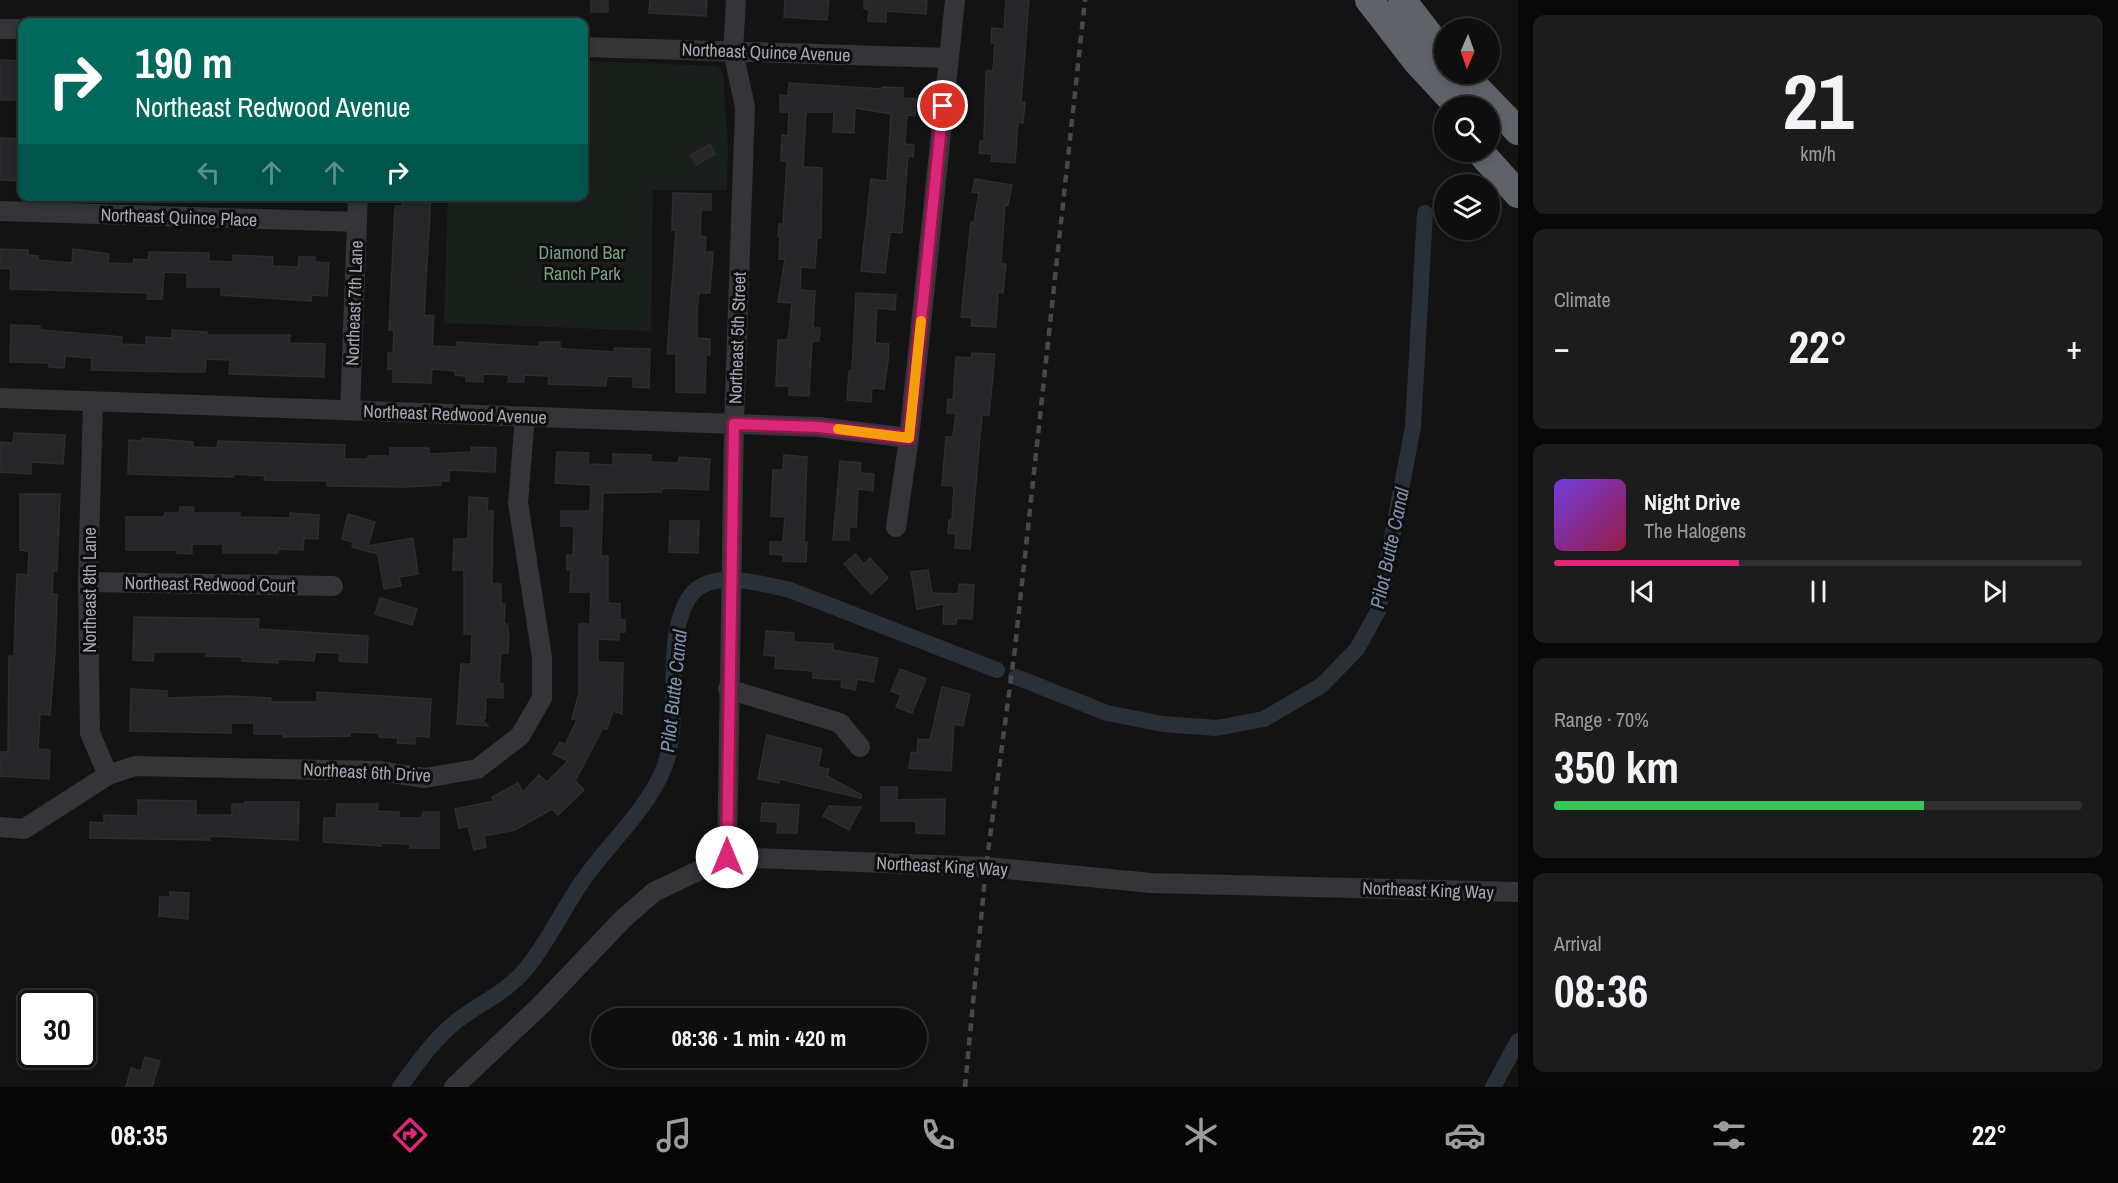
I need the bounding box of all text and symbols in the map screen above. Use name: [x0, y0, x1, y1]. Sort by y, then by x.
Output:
north arrow: [1434, 18, 1500, 84]
map controls: [1434, 18, 1500, 240]
text: 190 m: [135, 35, 233, 91]
street label: Northeast Quince Avenue: [681, 37, 851, 67]
icon: right: [36, 42, 114, 120]
text: 21: [1782, 48, 1854, 153]
pin: [917, 80, 968, 131]
text: Northeast Redwood Avenue: [135, 89, 410, 125]
icon: arrive: [926, 89, 959, 122]
button: search: [1434, 96, 1500, 162]
text: km/h: [1800, 140, 1836, 167]
icon: left: [192, 156, 225, 189]
icon: ahead: [255, 156, 288, 189]
icon: ahead: [318, 156, 351, 189]
icon: right: [381, 156, 414, 189]
button: layers: [1434, 174, 1500, 240]
street label: Northeast Quince Place: [100, 202, 258, 232]
street label: Northeast 7th Lane: [339, 240, 369, 366]
park label: Diamond Bar Ranch Park: [539, 240, 626, 286]
street label: Northeast 5th Street: [722, 272, 752, 404]
text: Climate: [1554, 286, 1611, 313]
text: 22°: [1788, 316, 1848, 377]
text: −: [1554, 325, 1570, 369]
text: +: [2066, 325, 2082, 369]
street label: Northeast Redwood Avenue: [363, 398, 547, 430]
water label: Pilot Butte Canal: [1363, 485, 1415, 611]
text: Night Drive: [1644, 487, 1740, 517]
text: The Halogens: [1644, 517, 1746, 544]
street label: Northeast 8th Lane: [77, 527, 102, 653]
street label: Northeast Redwood Court: [124, 570, 296, 598]
icon: previous: [1626, 575, 1659, 608]
icon: pause: [1802, 575, 1835, 608]
icon: next: [1978, 575, 2011, 608]
water label: Pilot Butte Canal: [653, 628, 693, 754]
text: Range · 70%: [1554, 706, 1649, 733]
text: 350 km: [1554, 736, 1679, 797]
street label: Northeast 6th Drive: [302, 756, 432, 788]
position arrow: [695, 825, 759, 889]
street label: Northeast King Way: [876, 850, 1009, 882]
street label: Northeast King Way: [1362, 875, 1495, 905]
text: Arrival: [1554, 930, 1601, 957]
text: 08:36: [1554, 960, 1648, 1021]
speed limit sign: 30: [18, 990, 96, 1068]
text: 08:36 · 1 min · 420 m: [672, 1023, 846, 1053]
icon: directions: [389, 1114, 431, 1156]
icon: music: [653, 1114, 695, 1156]
icon: phone: [917, 1114, 959, 1156]
icon: climate: [1180, 1114, 1222, 1156]
icon: car: [1444, 1114, 1486, 1156]
icon: filters: [1708, 1114, 1750, 1156]
text: 08:35: [111, 1117, 167, 1153]
text: 22°: [1972, 1117, 2007, 1153]

